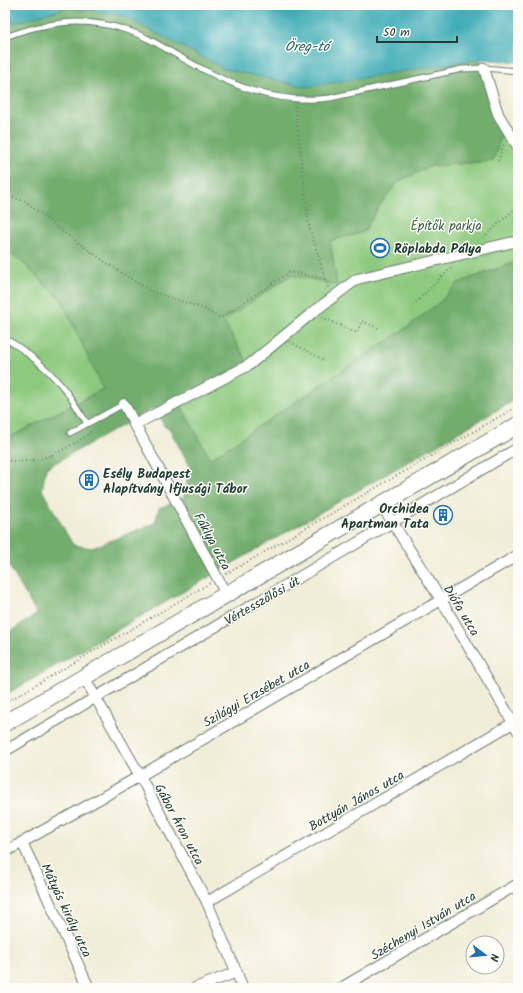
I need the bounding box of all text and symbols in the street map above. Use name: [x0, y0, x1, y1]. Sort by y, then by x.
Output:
scale bar: [377, 18, 457, 44]
text: 50 m: [383, 23, 410, 42]
water label: Öreg-tó: [285, 36, 333, 58]
park label: Építők parkja: [410, 216, 482, 237]
sports icon: Röplabda Pálya: [369, 237, 391, 259]
place label: Röplabda Pálya: [394, 239, 482, 260]
place label: Esély Budapest Alapítvány Ifjusági Tábor: [103, 464, 249, 500]
building icon: Esély Budapest Alapítvány Ifjusági Tábor: [78, 469, 100, 491]
place label: Orchidea Apartman Tata: [341, 499, 429, 535]
building icon: Orchidea Apartman Tata: [432, 504, 454, 526]
street label: Fáklya utca: [188, 509, 236, 574]
street label: Vértesszőlősi út: [221, 571, 305, 632]
street label: Diófa utca: [437, 581, 484, 640]
street label: Szilágyi Erzsébet utca: [199, 655, 314, 734]
street label: Bottyán János utca: [305, 765, 409, 837]
street label: Gábor Áron utca: [148, 780, 209, 869]
street label: Mátyás király utca: [35, 860, 97, 961]
street label: Széchenyi István utca: [367, 886, 481, 966]
north arrow: [465, 935, 505, 975]
text: N: [484, 952, 503, 963]

